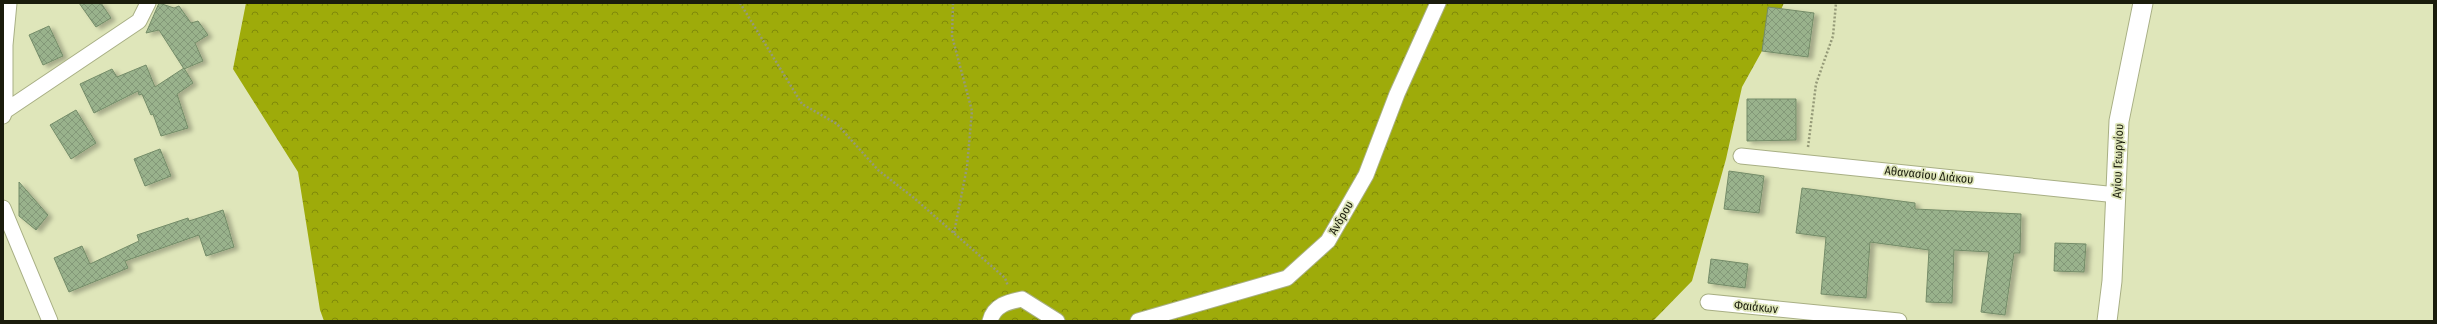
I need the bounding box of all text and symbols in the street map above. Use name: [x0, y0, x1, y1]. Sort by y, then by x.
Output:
street label: Αγίου Γεωργίου: [2110, 124, 2126, 198]
street label: Αθανασίου Διάκου: [1884, 163, 1974, 187]
street label: Άνδρου: [1326, 199, 1356, 237]
street label: Φαιάκων: [1733, 298, 1779, 316]

